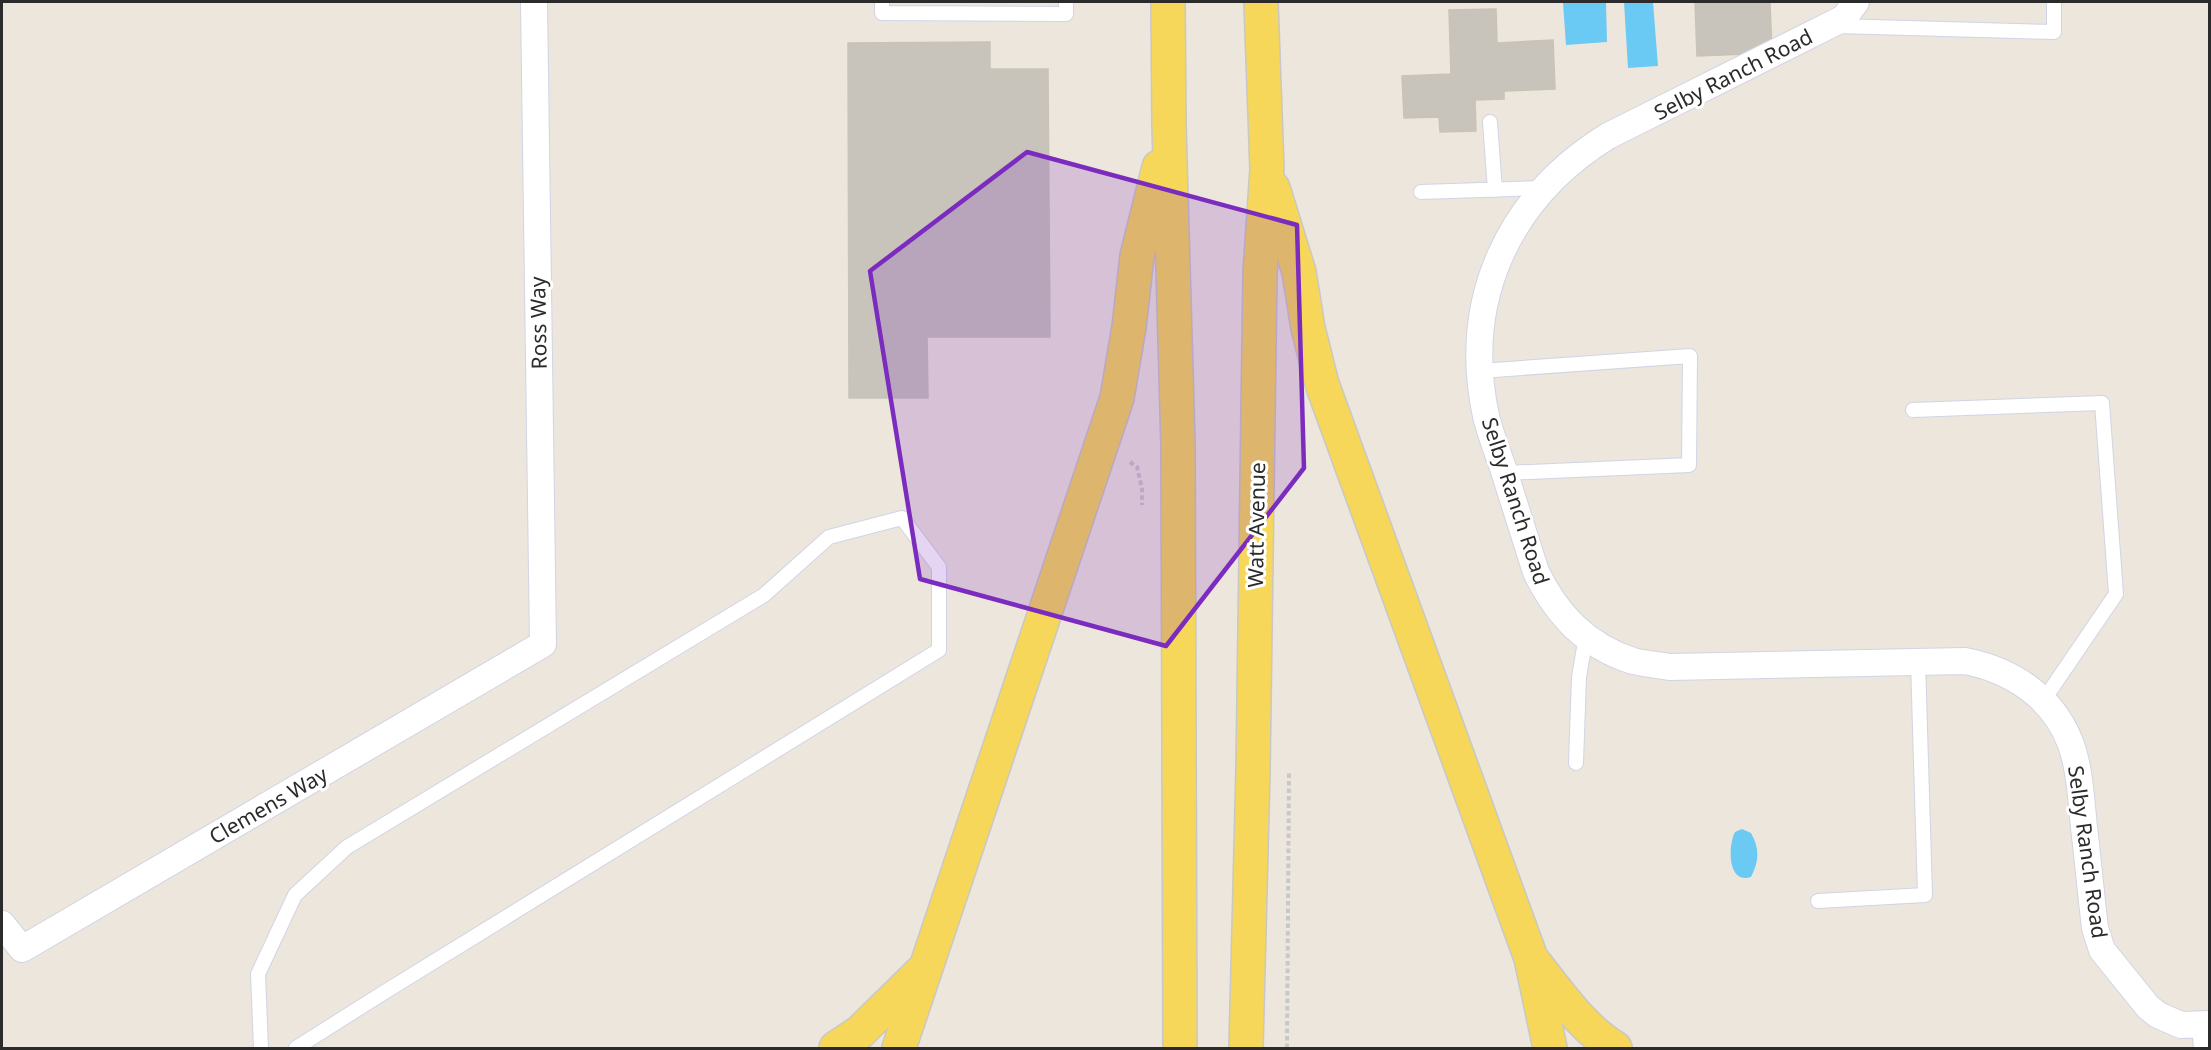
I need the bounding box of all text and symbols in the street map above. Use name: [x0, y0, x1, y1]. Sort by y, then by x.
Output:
street label: Selby Ranch Road: [1649, 22, 1817, 126]
street label: Ross Way: [523, 276, 553, 370]
street label: Selby Ranch Road: [1476, 414, 1556, 588]
street label: Watt Avenue: [1241, 462, 1271, 588]
street label: Clemens Way: [204, 760, 332, 850]
street label: Selby Ranch Road: [2062, 764, 2114, 940]

